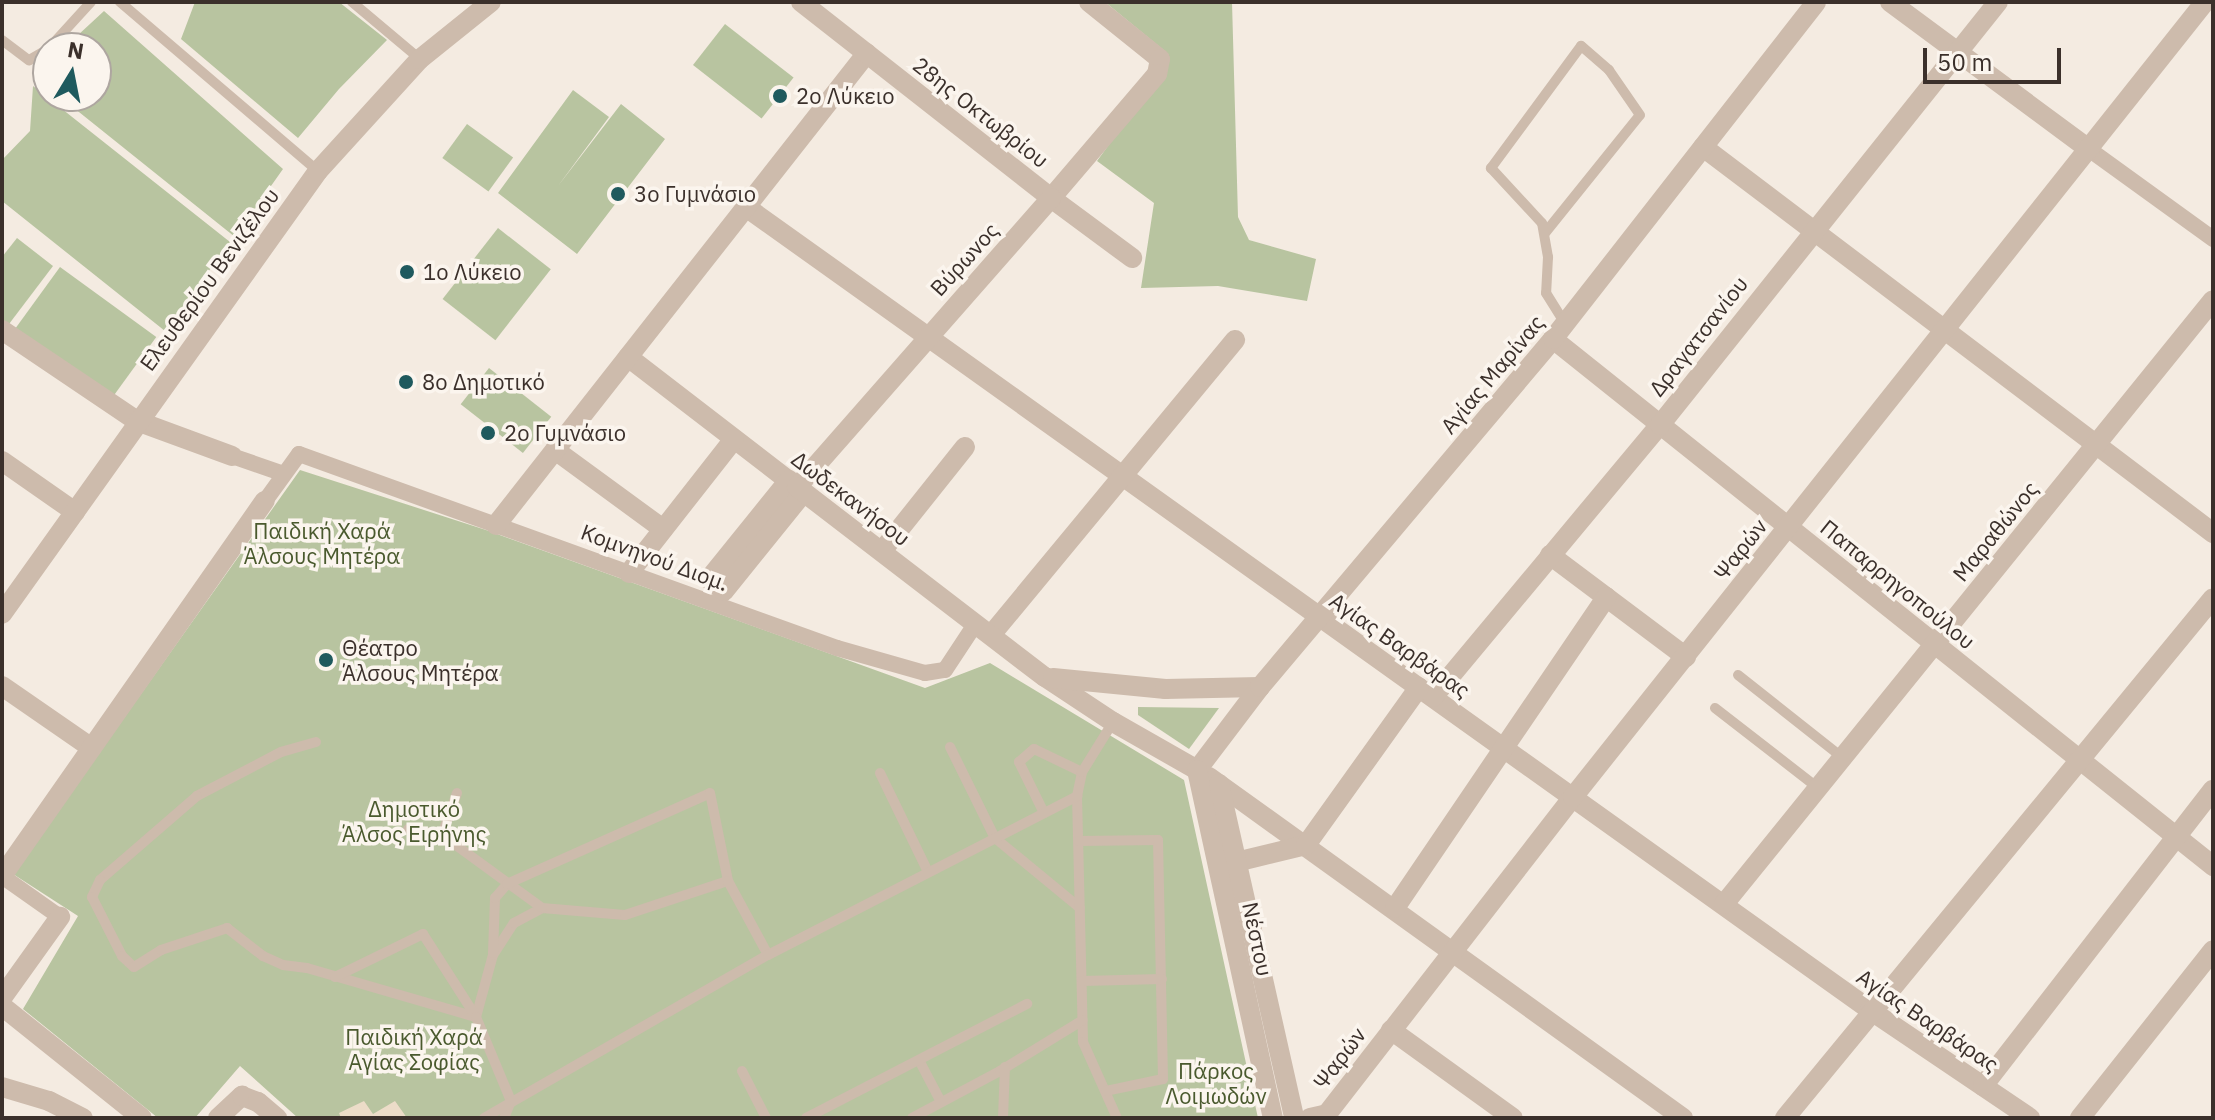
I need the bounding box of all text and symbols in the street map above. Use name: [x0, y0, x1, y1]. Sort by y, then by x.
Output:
north arrow: [32, 32, 112, 112]
scale bar: [1927, 32, 2065, 82]
text: N: [66, 34, 86, 66]
text: 50 m: [1937, 46, 1992, 78]
street label: 28ης Οκτωβρίου: [908, 51, 1054, 173]
place label: 2ο Λύκειο: [796, 83, 895, 109]
marker: 2ο Λύκειο: [771, 87, 789, 105]
place label: 3ο Γυμνάσιο: [634, 181, 756, 207]
street label: Ελευθερίου Βενιζέλου: [134, 182, 284, 376]
marker: 3ο Γυμνάσιο: [609, 185, 627, 203]
street label: Βύρωνος: [924, 217, 1004, 301]
place label: 1ο Λύκειο: [423, 259, 522, 285]
marker: 1ο Λύκειο: [398, 263, 416, 281]
street label: Δραγατσανίου: [1643, 271, 1753, 401]
street label: Αγίας Μαρίνας: [1435, 309, 1549, 439]
place label: 8ο Δημοτικό: [422, 369, 545, 395]
marker: 8ο Δημοτικό: [397, 373, 415, 391]
place label: 2ο Γυμνάσιο: [504, 420, 626, 446]
marker: 2ο Γυμνάσιο: [479, 424, 497, 442]
street label: Δωδεκανήσου: [787, 445, 915, 551]
street label: Μαραθώνος: [1947, 476, 2043, 586]
street label: Ψαρών: [1708, 513, 1772, 585]
street label: Παπαρρηγοπούλου: [1815, 514, 1981, 654]
park label: Παιδική Χαρά Άλσους Μητέρα: [244, 517, 400, 568]
street label: Κομνηνού Διομ.: [578, 518, 732, 596]
street label: Αγίας Βαρβάρας: [1325, 587, 1475, 703]
place label: Θέατρο Άλσους Μητέρα: [342, 634, 499, 686]
marker: Θέατρο Άλσους Μητέρα: [317, 651, 335, 669]
park label: Δημοτικό Άλσος Ειρήνης: [342, 795, 486, 846]
street label: Νέστου: [1237, 900, 1279, 978]
street label: Αγίας Βαρβάρας: [1852, 963, 2004, 1077]
street label: Ψαρών: [1307, 1022, 1371, 1094]
park label: Παιδική Χαρά Αγίας Σοφίας: [345, 1023, 483, 1074]
park label: Πάρκος Λοιμωδών: [1165, 1057, 1267, 1108]

